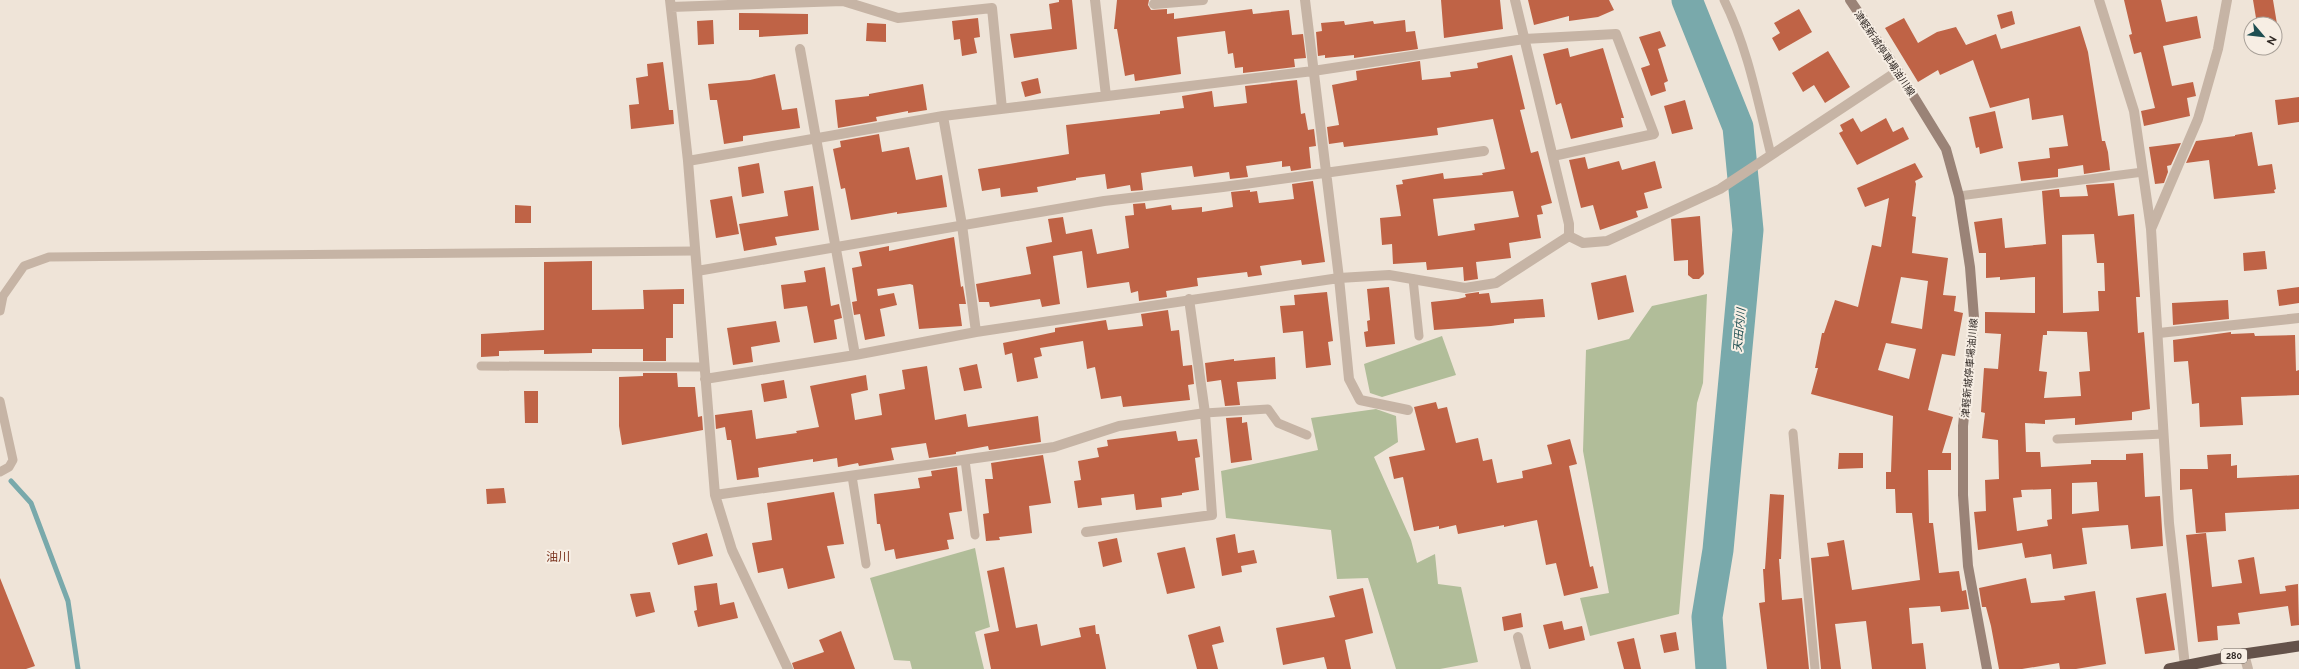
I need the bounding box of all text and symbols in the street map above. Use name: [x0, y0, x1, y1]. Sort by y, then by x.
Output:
street label: 津軽新城停車場油川線: [1852, 9, 1917, 98]
north arrow: [2243, 16, 2283, 56]
text: N: [2264, 34, 2279, 47]
water label: 天田内川: [1731, 307, 1748, 353]
street label: 津軽新城停車場油川線: [1960, 318, 1979, 418]
district label: 油川: [546, 550, 570, 564]
road number: 280: [2221, 649, 2247, 663]

